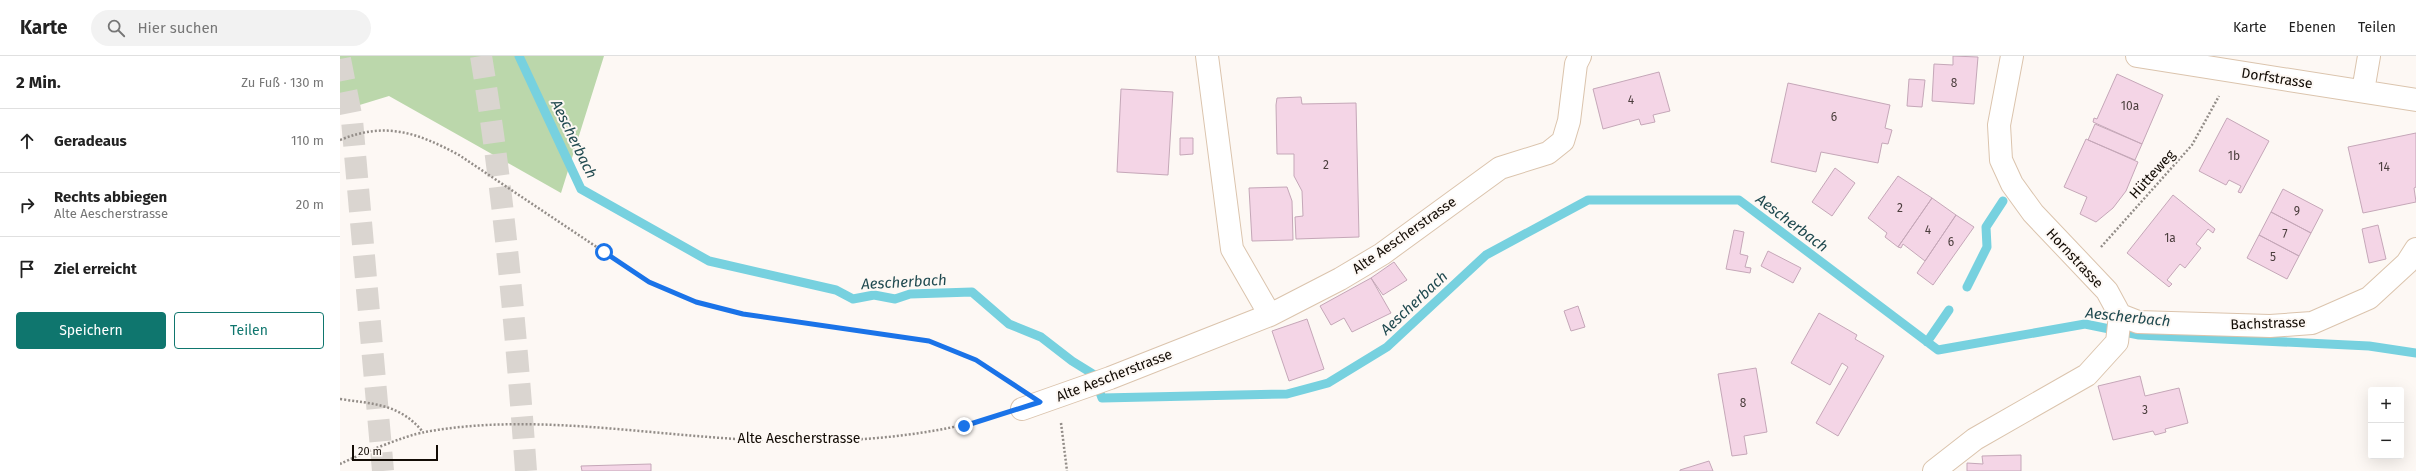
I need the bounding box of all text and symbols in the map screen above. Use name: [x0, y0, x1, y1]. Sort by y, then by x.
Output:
search box: [91, 10, 371, 46]
text: Karte: [20, 16, 67, 39]
icon: search: [105, 17, 127, 39]
text: Hier suchen: [137, 19, 218, 37]
text: Karte: [2233, 19, 2267, 36]
text: Ebenen: [2289, 19, 2336, 36]
text: Teilen: [2358, 19, 2396, 36]
street label: Dorfstrasse: [2240, 64, 2314, 93]
text: 2 Min.: [16, 72, 61, 93]
text: Zu Fuß · 130 m: [241, 75, 324, 90]
house number: 8: [1951, 76, 1958, 90]
house number: 4: [1628, 93, 1635, 107]
water label: Aescherbach: [547, 96, 601, 181]
house number: 10a: [2121, 99, 2139, 113]
house number: 6: [1831, 110, 1837, 124]
icon: ahead: [16, 130, 38, 152]
text: Geradeaus: [54, 132, 127, 150]
text: 110 m: [291, 133, 324, 148]
street label: Hütteweg: [2126, 146, 2179, 202]
house number: 1b: [2228, 149, 2240, 163]
house number: 2: [1323, 158, 1329, 172]
house number: 14: [2378, 160, 2390, 174]
text: Rechts abbiegen: [54, 188, 167, 206]
water label: Aescherbach: [1752, 189, 1832, 256]
street label: Alte Aescherstrasse: [1349, 193, 1459, 278]
icon: right: [16, 194, 38, 216]
text: 20 m: [296, 197, 324, 212]
house number: 2: [1897, 201, 1903, 215]
house number: 9: [2294, 204, 2300, 218]
text: Alte Aescherstrasse: [54, 206, 168, 221]
house number: 4: [1925, 223, 1932, 237]
street label: Hornstrasse: [2043, 225, 2107, 292]
house number: 7: [2282, 227, 2288, 241]
house number: 1a: [2164, 231, 2176, 245]
house number: 6: [1948, 235, 1954, 249]
route start: [595, 243, 613, 261]
house number: 5: [2270, 250, 2276, 264]
icon: arrive: [16, 258, 38, 280]
text: Ziel erreicht: [54, 260, 137, 278]
water label: Aescherbach: [1376, 267, 1451, 339]
water label: Aescherbach: [860, 271, 947, 293]
water label: Aescherbach: [2084, 303, 2171, 330]
button: Speichern: [16, 312, 166, 349]
button: Teilen: [174, 312, 324, 349]
street label: Bachstrasse: [2230, 314, 2306, 333]
street label: Alte Aescherstrasse: [1054, 346, 1175, 405]
map controls: [2368, 387, 2404, 459]
button: +: [2368, 387, 2404, 423]
house number: 8: [1740, 396, 1747, 410]
house number: 3: [2142, 403, 2148, 417]
route end: [955, 417, 973, 435]
button: −: [2368, 423, 2404, 459]
street label: Alte Aescherstrasse: [738, 430, 860, 447]
scale bar: [352, 443, 438, 462]
text: 20 m: [358, 445, 382, 458]

